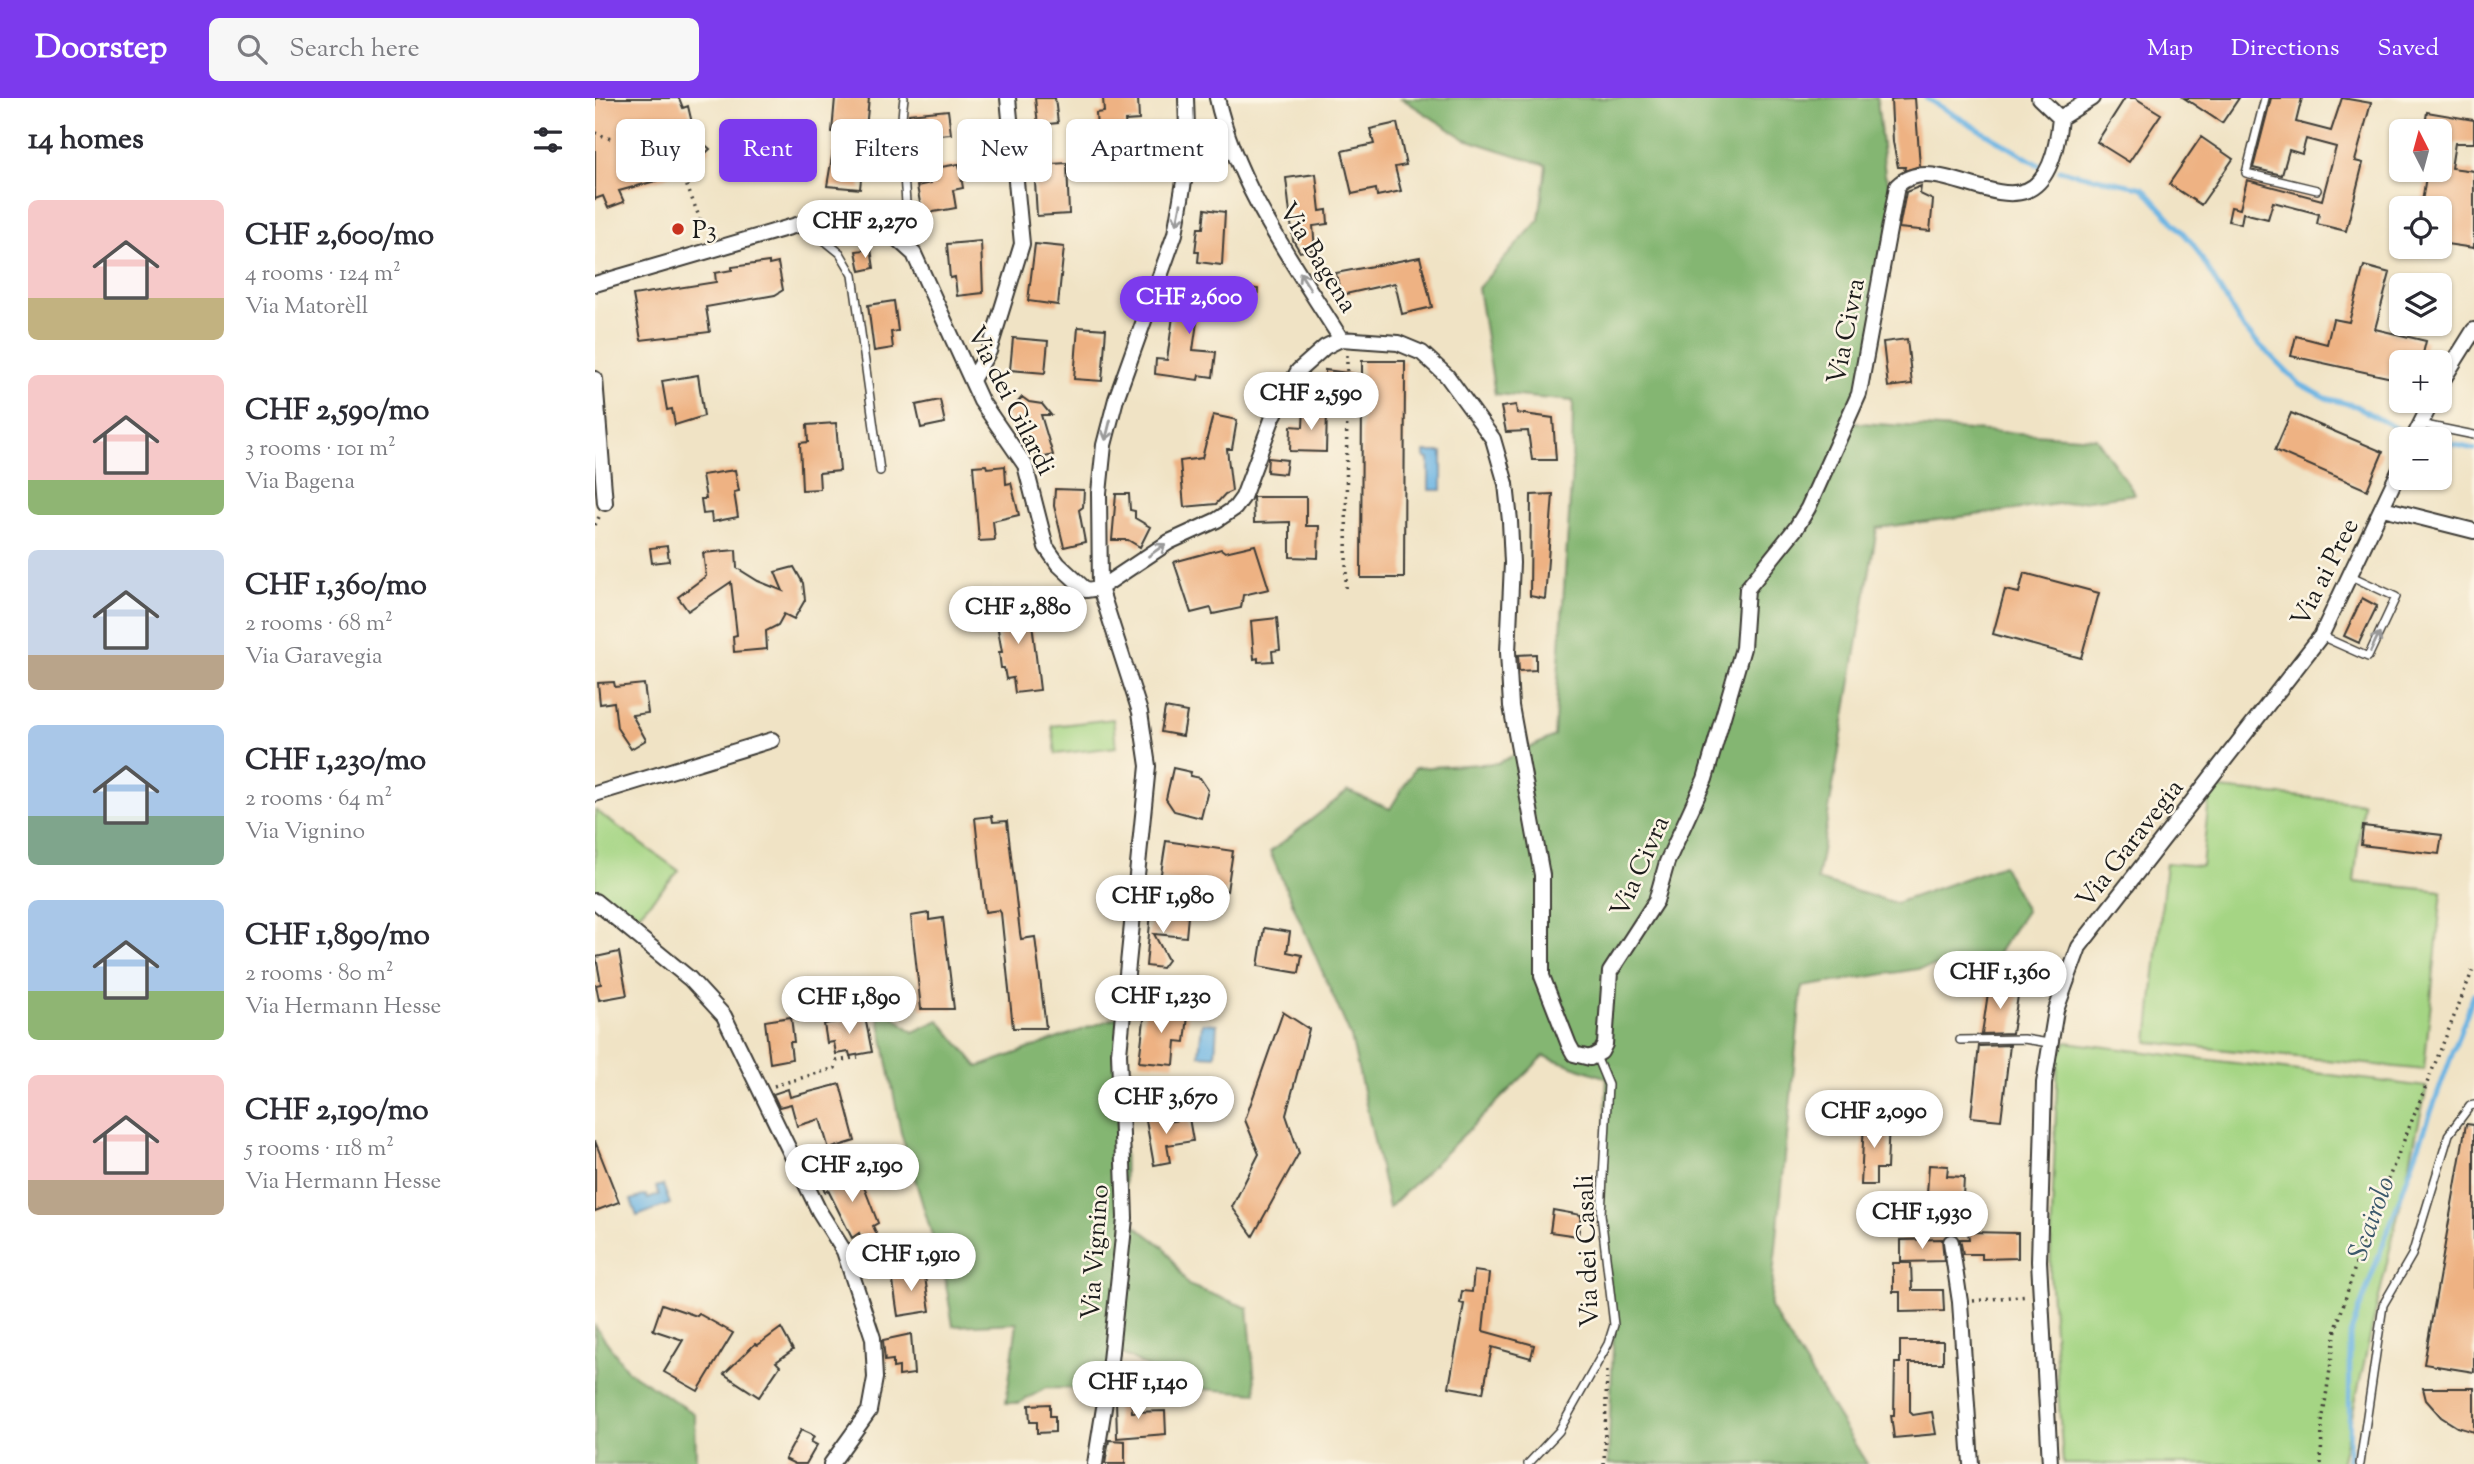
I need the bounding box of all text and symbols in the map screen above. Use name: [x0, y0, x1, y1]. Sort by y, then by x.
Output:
search box: [209, 18, 699, 81]
text: Doorstep: [35, 25, 167, 73]
icon: search: [233, 30, 271, 68]
text: Search here: [289, 31, 420, 68]
text: Map: [2147, 32, 2193, 66]
text: Directions: [2231, 32, 2339, 66]
text: Saved: [2377, 32, 2439, 66]
text: 14 homes: [28, 119, 144, 162]
chip: Buy: [616, 119, 705, 182]
chip: Rent: [719, 119, 817, 182]
chip: Filters: [831, 119, 943, 182]
chip: New: [957, 119, 1052, 182]
chip: Apartment: [1066, 119, 1228, 182]
north arrow: [2389, 119, 2452, 182]
map controls: [2389, 119, 2452, 490]
icon: filters: [529, 121, 567, 159]
street label: Via Bagena: [1268, 196, 1366, 321]
button: locate: [2389, 196, 2452, 259]
pin: CHF 2,270: [785, 200, 945, 260]
one-way arrow: [1172, 202, 1186, 225]
text: CHF 2,270: [813, 206, 917, 239]
place label: P3: [692, 213, 717, 250]
text: CHF 2,600/mo: [245, 215, 434, 258]
marker: P3: [670, 221, 686, 237]
icon: home: [84, 228, 168, 312]
text: 4 rooms · 124 m²: [245, 258, 401, 291]
one-way arrow: [1298, 271, 1312, 291]
button: layers: [2389, 273, 2452, 336]
street label: Via Civra: [1819, 275, 1876, 388]
pin: CHF 2,600: [1109, 276, 1269, 336]
text: CHF 2,600: [1136, 282, 1242, 315]
text: Via Matorèll: [245, 291, 368, 324]
street label: Via dei Gilardi: [956, 320, 1063, 482]
button: +: [2389, 350, 2452, 413]
pin: CHF 2,590: [1231, 372, 1391, 432]
text: CHF 2,590: [1260, 378, 1362, 411]
text: CHF 2,590/mo: [245, 390, 430, 433]
icon: home: [84, 403, 168, 487]
one-way arrow: [1101, 418, 1114, 441]
button: −: [2389, 427, 2452, 490]
text: 3 rooms · 101 m²: [245, 433, 396, 466]
text: Via Bagena: [245, 466, 355, 499]
street label: Via ai Pree: [2283, 512, 2369, 634]
one-way arrow: [1147, 543, 1166, 557]
text: CHF 1,360/mo: [245, 565, 427, 608]
icon: home: [84, 578, 168, 662]
pin: CHF 2,880: [938, 587, 1098, 646]
text: CHF 2,880: [965, 592, 1071, 625]
text: 2 rooms · 68 m²: [245, 608, 393, 641]
one-way arrow: [2369, 632, 2382, 653]
text: Via Garavegia: [245, 641, 383, 674]
text: CHF 1,230/mo: [245, 740, 426, 783]
icon: home: [84, 753, 168, 837]
street label: Via Garavegia: [2068, 772, 2193, 917]
text: 2 rooms · 64 m²: [245, 783, 392, 816]
street label: Via Civra: [1603, 810, 1680, 924]
text: Via Vignino: [245, 816, 365, 849]
pin: CHF 1,980: [1083, 876, 1243, 935]
text: CHF 1,980: [1112, 881, 1214, 914]
text: CHF 1,890/mo: [245, 915, 430, 958]
icon: home: [84, 928, 168, 1012]
pin: CHF 1,360: [1920, 951, 2080, 1011]
text: CHF 1,360: [1950, 957, 2050, 990]
text: 2 rooms · 80 m²: [245, 958, 393, 991]
pin: CHF 1,890: [769, 976, 929, 1036]
pin: CHF 1,230: [1081, 976, 1241, 1035]
text: CHF 1,230: [1111, 981, 1211, 1014]
text: CHF 1,890: [798, 982, 900, 1015]
text: Via Hermann Hesse: [245, 991, 441, 1024]
pin: CHF 3,670: [1086, 1076, 1246, 1136]
text: CHF 3,670: [1114, 1082, 1218, 1115]
text: CHF 2,190/mo: [245, 1090, 429, 1133]
pin: CHF 2,090: [1794, 1090, 1954, 1150]
text: CHF 2,090: [1821, 1096, 1927, 1129]
icon: home: [84, 1103, 168, 1187]
text: 5 rooms · 118 m²: [245, 1133, 394, 1166]
pin: CHF 2,190: [772, 1144, 932, 1204]
text: CHF 2,190: [801, 1150, 903, 1183]
text: Via Hermann Hesse: [245, 1166, 441, 1199]
water label: Scairolo: [2339, 1171, 2406, 1267]
street label: Via dei Casali: [1567, 1174, 1610, 1328]
street label: Via Vignino: [1073, 1183, 1120, 1321]
pin: CHF 1,930: [1842, 1192, 2002, 1251]
text: CHF 1,930: [1872, 1197, 1972, 1230]
pin: CHF 1,910: [831, 1234, 991, 1293]
text: CHF 1,910: [862, 1239, 960, 1272]
pin: CHF 1,140: [1058, 1362, 1218, 1421]
text: CHF 1,140: [1088, 1367, 1188, 1400]

